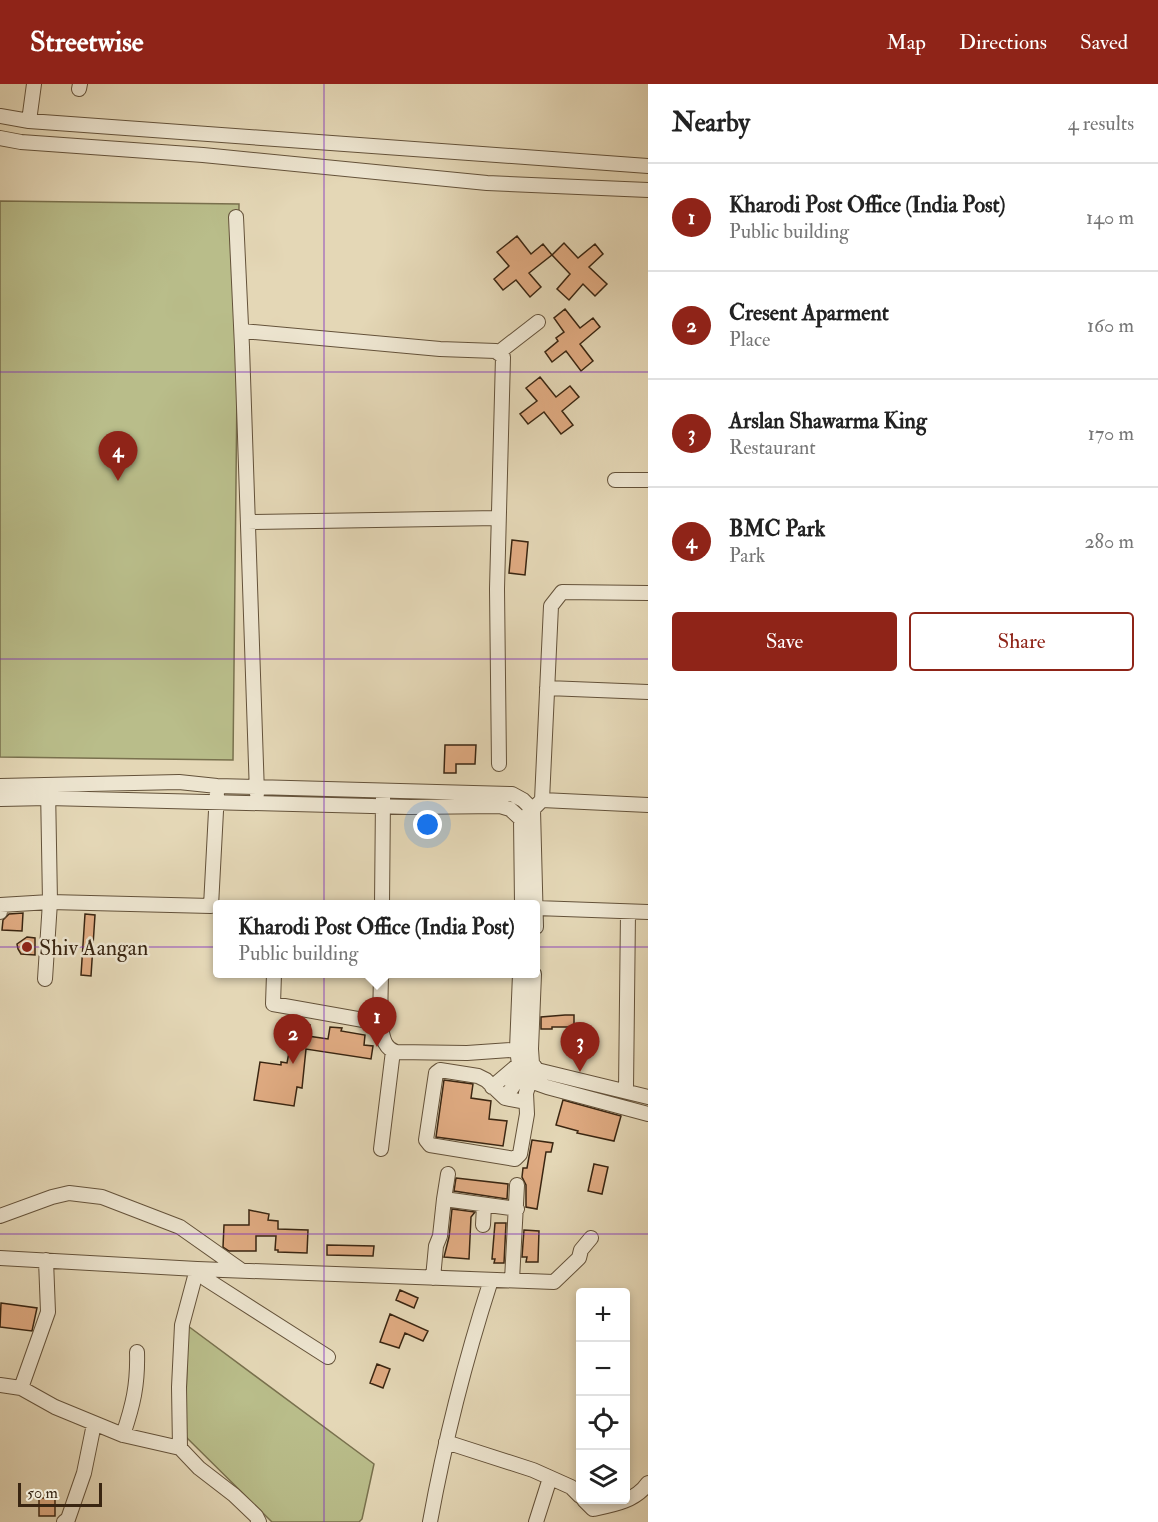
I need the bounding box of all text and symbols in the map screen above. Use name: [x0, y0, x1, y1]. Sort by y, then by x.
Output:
text: Streetwise: [30, 25, 144, 60]
text: Map: [886, 29, 926, 56]
text: Directions: [959, 29, 1047, 56]
text: Saved: [1080, 29, 1128, 56]
text: Nearby: [672, 107, 750, 139]
text: 4 results: [1068, 111, 1134, 136]
text: Kharodi Post Office (India Post): [729, 191, 1005, 219]
text: 1: [688, 205, 695, 230]
text: 140 m: [1086, 205, 1134, 230]
text: Public building: [729, 219, 849, 244]
text: Cresent Aparment: [729, 299, 889, 327]
text: 2: [686, 313, 697, 338]
text: 160 m: [1087, 313, 1134, 338]
text: Place: [729, 327, 770, 352]
text: Arslan Shawarma King: [729, 407, 927, 435]
text: 3: [688, 421, 695, 446]
text: 170 m: [1088, 421, 1134, 446]
pin: 4: [98, 432, 138, 481]
text: Restaurant: [729, 435, 816, 460]
text: BMC Park: [729, 515, 825, 543]
text: 4: [686, 529, 697, 554]
text: 280 m: [1084, 529, 1134, 554]
text: Park: [729, 543, 765, 568]
button: Save: [672, 612, 897, 671]
button: Share: [909, 612, 1134, 671]
your location: [413, 810, 442, 839]
popup: [213, 900, 540, 978]
text: Kharodi Post Office (India Post): [238, 913, 515, 941]
place label: Shiv Aangan: [39, 934, 148, 962]
marker: Shiv Aangan: [20, 940, 34, 954]
text: Public building: [238, 941, 358, 966]
pin: 1: [358, 998, 397, 1047]
pin: 2: [274, 1014, 312, 1064]
pin: 3: [560, 1022, 600, 1072]
map controls: [576, 1288, 630, 1504]
button: +: [576, 1288, 630, 1342]
button: −: [576, 1342, 630, 1396]
button: locate: [576, 1396, 630, 1450]
button: layers: [576, 1450, 630, 1504]
scale bar: [18, 1480, 102, 1508]
text: 50 m: [27, 1483, 58, 1503]

